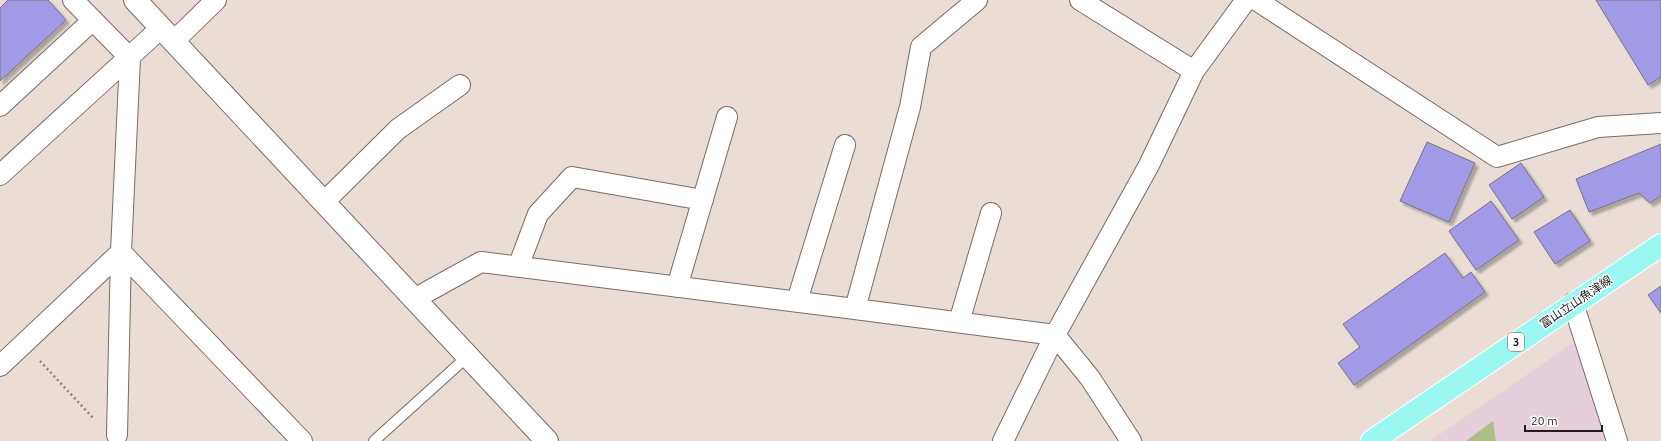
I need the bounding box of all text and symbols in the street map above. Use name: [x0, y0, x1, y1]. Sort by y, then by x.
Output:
street label: 富山立山魚津線: [1537, 273, 1614, 330]
road number: 3: [1508, 333, 1524, 351]
scale bar: [1525, 407, 1602, 433]
text: 20 m: [1531, 414, 1558, 427]

